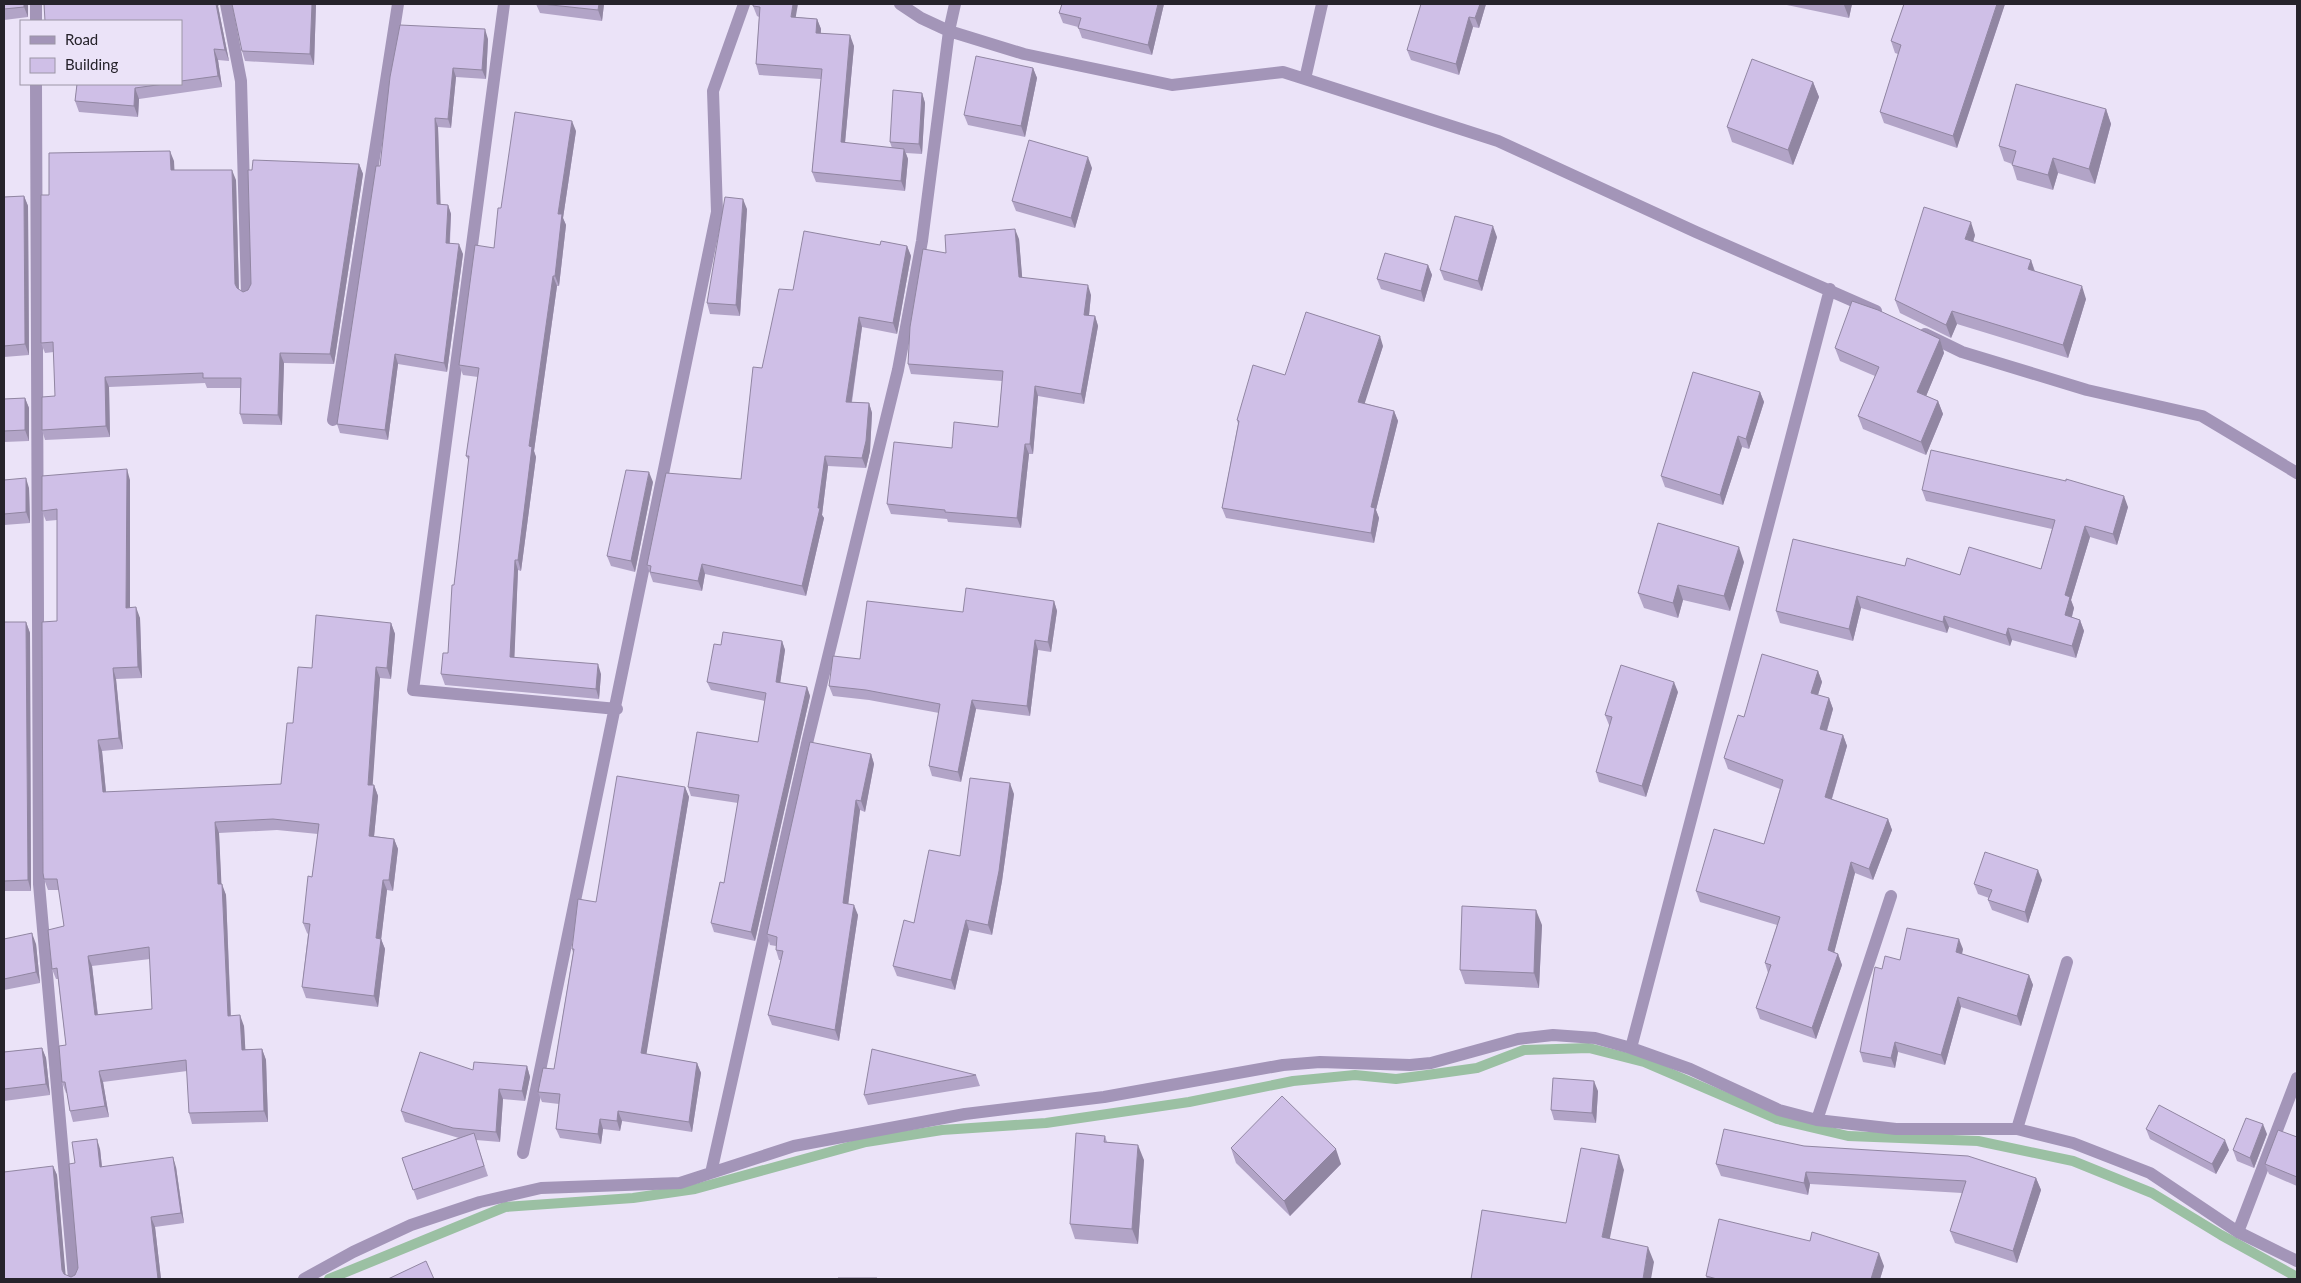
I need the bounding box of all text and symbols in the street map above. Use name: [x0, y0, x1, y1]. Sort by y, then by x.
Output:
legend: [20, 20, 182, 85]
text: Road: [65, 30, 98, 48]
text: Building: [65, 55, 118, 73]

